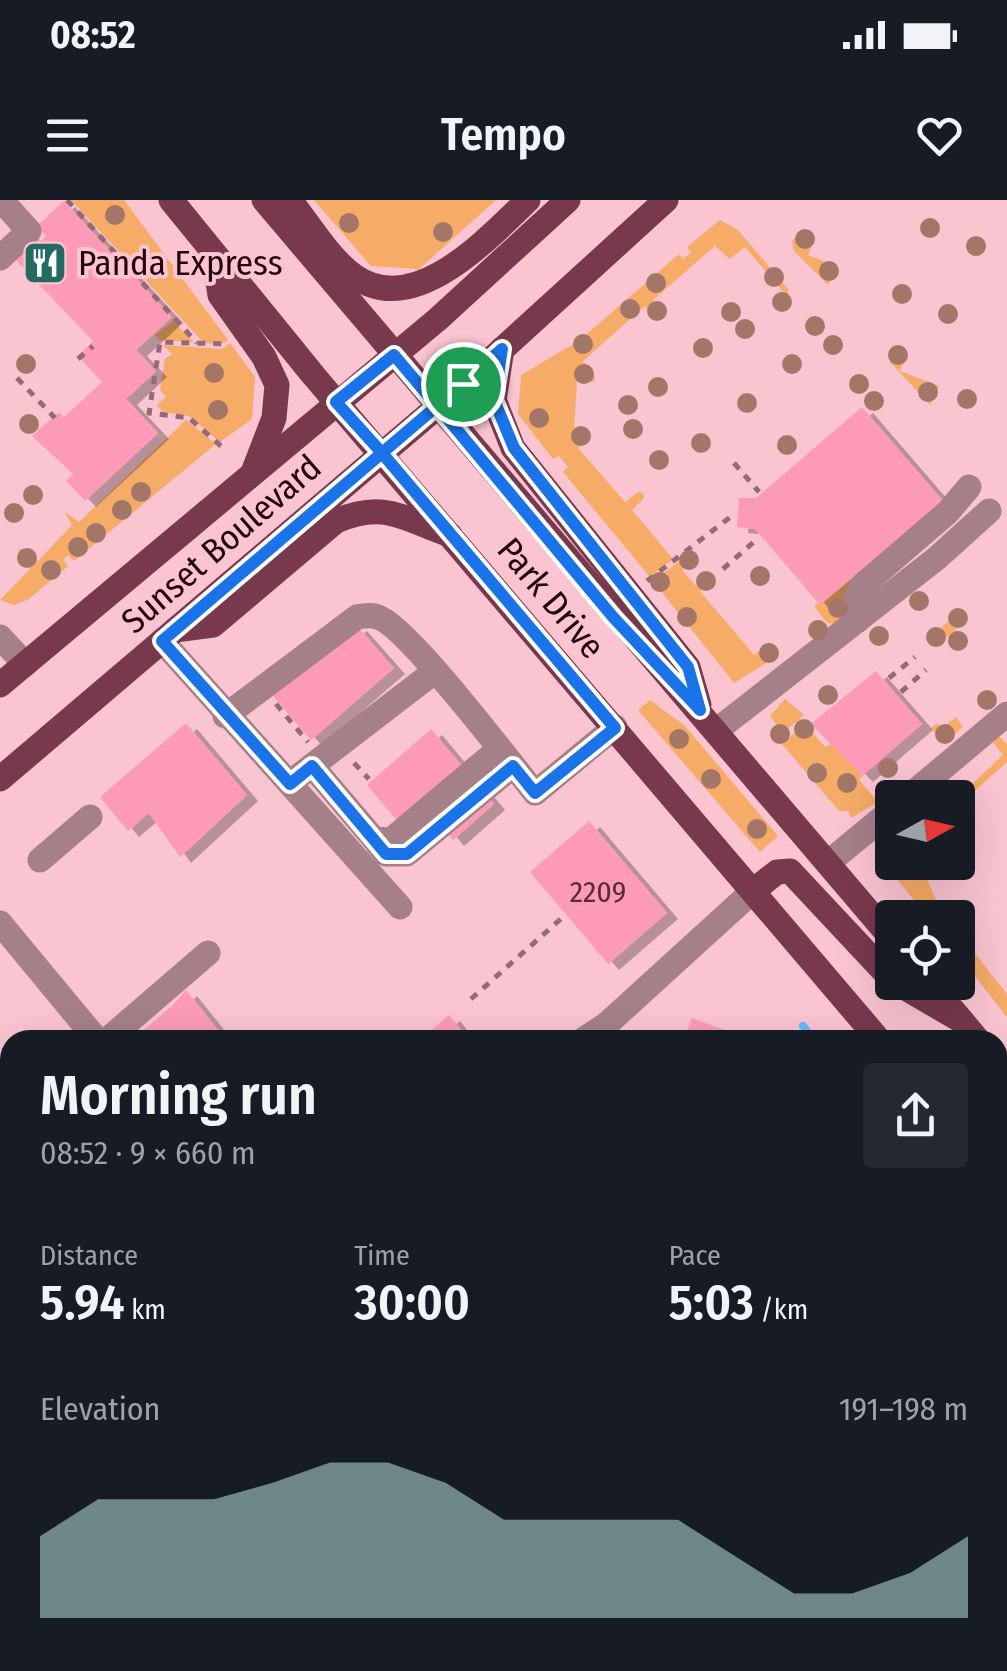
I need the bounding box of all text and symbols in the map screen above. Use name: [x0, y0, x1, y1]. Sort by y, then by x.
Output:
text: 08:52: [50, 12, 136, 58]
icon: menu: [40, 108, 95, 163]
text: Tempo: [441, 108, 566, 162]
icon: heart: [912, 108, 967, 163]
restaurant icon: Panda Express: [22, 240, 68, 286]
place label: Panda Express: [78, 242, 283, 284]
pin: [421, 342, 506, 427]
icon: arrive: [436, 357, 491, 412]
street label: Sunset Boulevard: [113, 446, 329, 642]
street label: Park Drive: [488, 529, 614, 667]
north arrow: [875, 780, 975, 880]
map controls: [875, 780, 975, 1000]
house number: 2209: [570, 874, 626, 910]
button: locate: [875, 900, 975, 1000]
text: Morning run: [40, 1063, 317, 1129]
button: share: [863, 1063, 968, 1168]
text: 08:52 · 9 × 660 m: [40, 1134, 256, 1172]
text: Distance: [40, 1239, 138, 1272]
text: Time: [354, 1239, 410, 1272]
text: Pace: [669, 1239, 721, 1272]
text: 5.94: [40, 1272, 125, 1332]
text: 30:00: [354, 1272, 470, 1332]
text: 5:03: [669, 1272, 754, 1332]
text: km: [125, 1293, 166, 1326]
text: /km: [754, 1293, 808, 1326]
text: Elevation: [40, 1390, 160, 1428]
text: 191–198 m: [839, 1390, 968, 1428]

